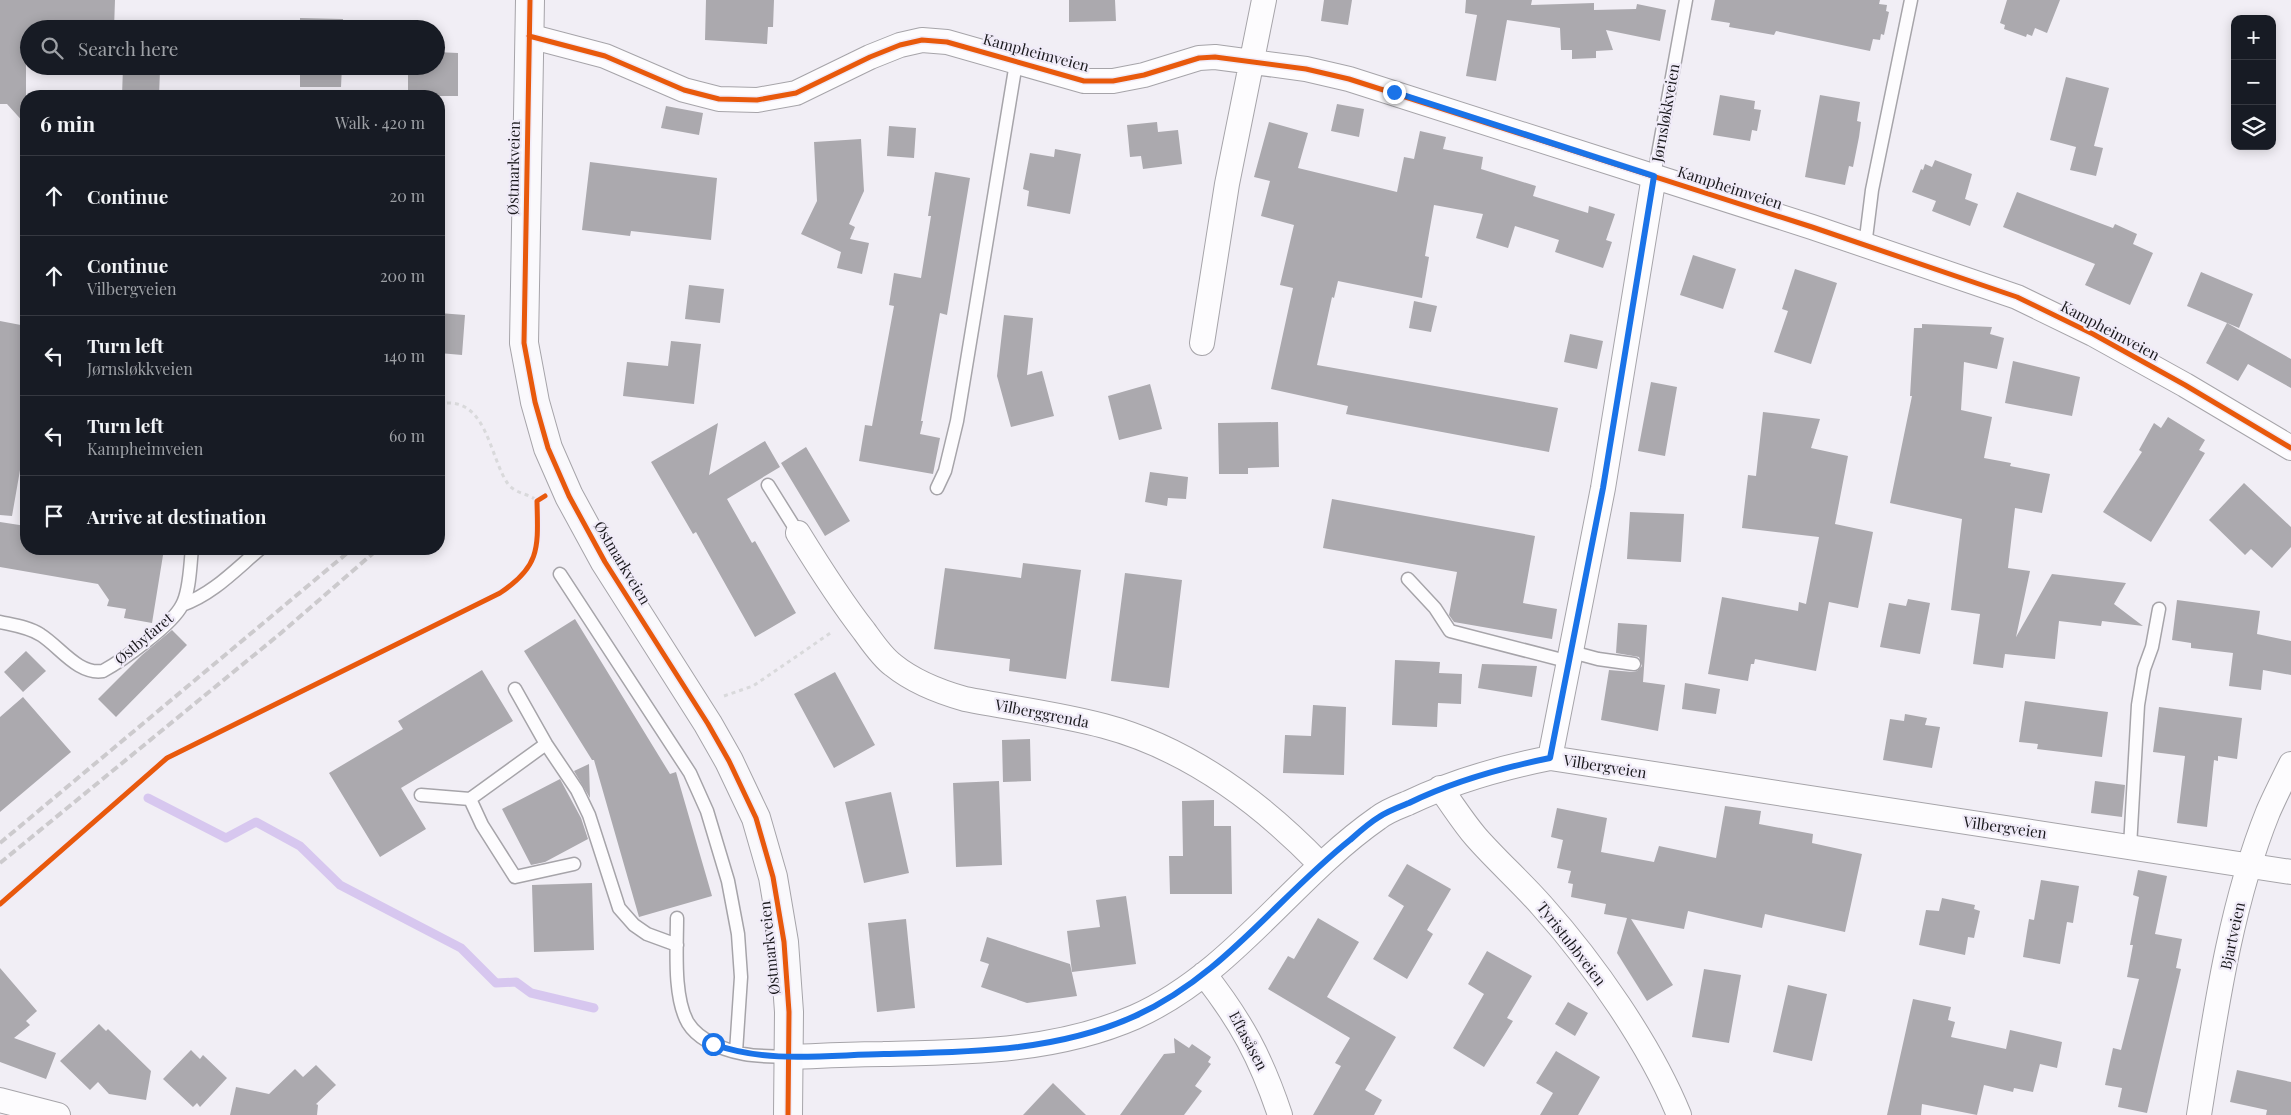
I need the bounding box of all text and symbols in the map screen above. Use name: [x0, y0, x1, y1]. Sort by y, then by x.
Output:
map controls: [2231, 15, 2276, 150]
button: +: [2231, 15, 2276, 60]
search box: [20, 20, 445, 75]
street label: Kampheimveien: [981, 28, 1092, 76]
icon: search: [38, 34, 66, 62]
text: Search here: [78, 35, 178, 61]
button: −: [2231, 60, 2276, 105]
street label: Jørnsløkkveien: [1646, 62, 1683, 164]
route end: [1383, 81, 1406, 104]
button: layers: [2231, 105, 2276, 150]
text: 6 min: [40, 109, 95, 137]
text: Walk · 420 m: [335, 112, 425, 133]
street label: Østmarkveien: [502, 121, 524, 215]
street label: Kampheimveien: [1675, 161, 1785, 213]
icon: ahead: [40, 182, 68, 210]
text: Continue: [87, 183, 168, 209]
text: 20 m: [390, 185, 425, 206]
text: Continue: [87, 252, 168, 278]
icon: ahead: [40, 262, 68, 290]
text: 200 m: [380, 265, 425, 286]
text: Vilbergveien: [87, 278, 177, 299]
street label: Kampheimveien: [2058, 296, 2163, 365]
text: Turn left: [87, 332, 164, 358]
icon: left: [40, 342, 68, 370]
text: 140 m: [383, 345, 425, 366]
text: Jørnsløkkveien: [87, 358, 193, 379]
text: Turn left: [87, 412, 164, 438]
icon: left: [40, 422, 68, 450]
text: 60 m: [389, 425, 425, 446]
text: Kampheimveien: [87, 438, 203, 459]
icon: arrive: [40, 502, 68, 530]
text: Arrive at destination: [87, 503, 267, 529]
street label: Østmarkveien: [590, 517, 656, 608]
street label: Østbyfaret: [110, 607, 177, 669]
street label: Vilberggrenda: [992, 694, 1091, 732]
street label: Vilbergveien: [1561, 749, 1648, 782]
street label: Vilbergveien: [1961, 811, 2048, 843]
street label: Tyristubbveien: [1533, 897, 1611, 989]
street label: Østmarkveien: [754, 900, 784, 996]
street label: Bjartveien: [2215, 900, 2249, 971]
street label: Eftasåsen: [1225, 1007, 1273, 1074]
route start: [702, 1033, 725, 1056]

